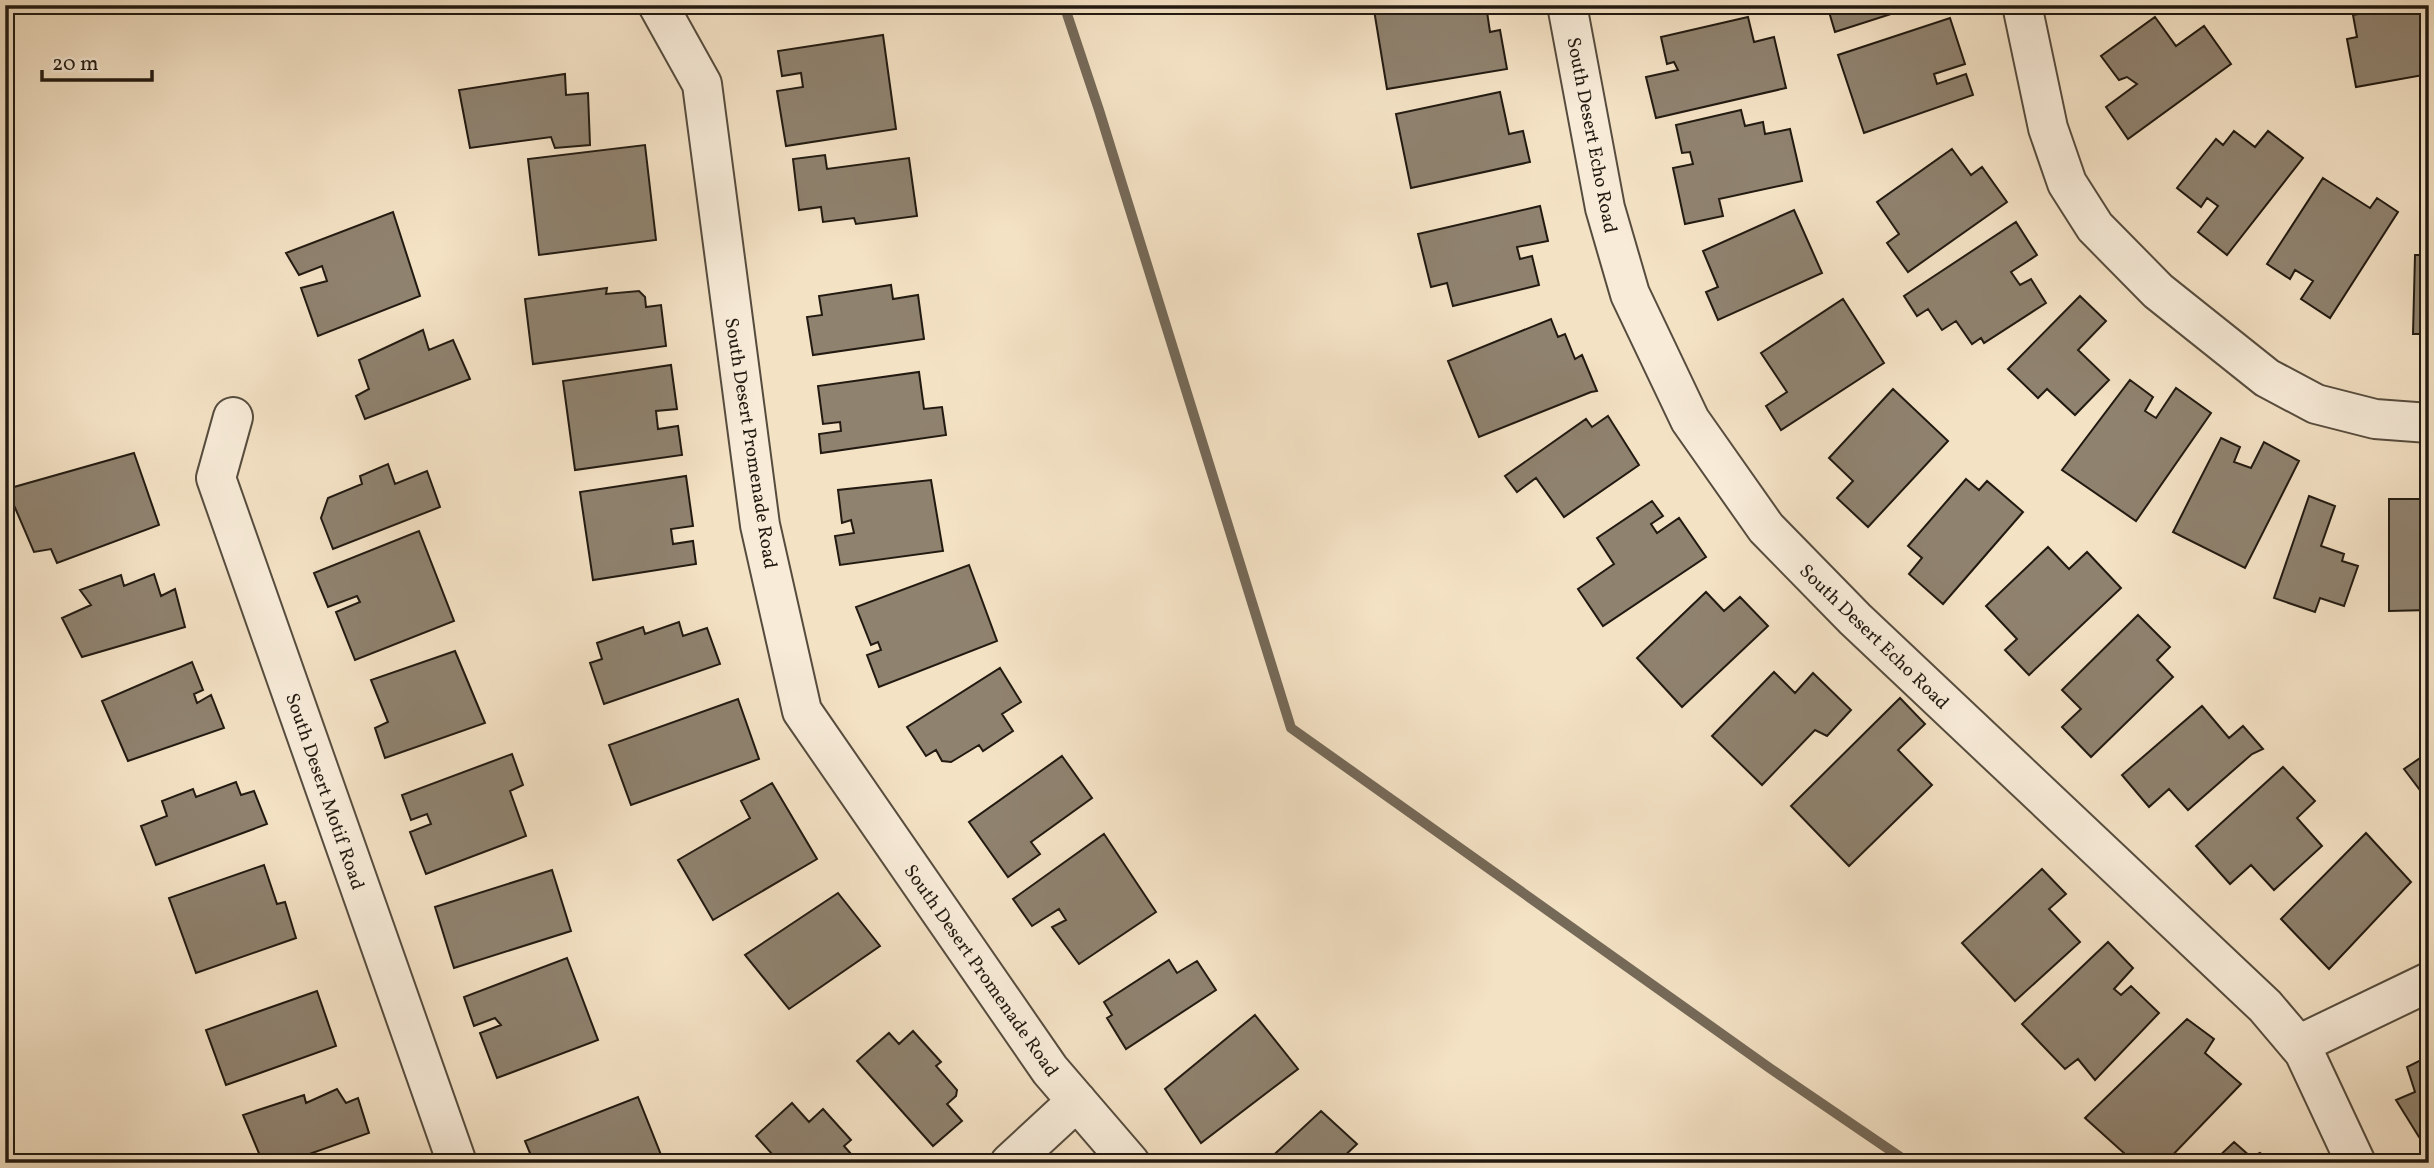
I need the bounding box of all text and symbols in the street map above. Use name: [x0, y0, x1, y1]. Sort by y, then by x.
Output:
street label: South Desert Echo Road: [1559, 35, 1623, 236]
scale bar: [42, 38, 152, 82]
text: 20 m: [52, 50, 98, 79]
street label: South Desert Promenade Road: [717, 316, 783, 571]
street label: South Desert Echo Road: [1793, 559, 1954, 716]
street label: South Desert Motif Road: [278, 690, 370, 893]
street label: South Desert Promenade Road: [897, 860, 1064, 1083]

